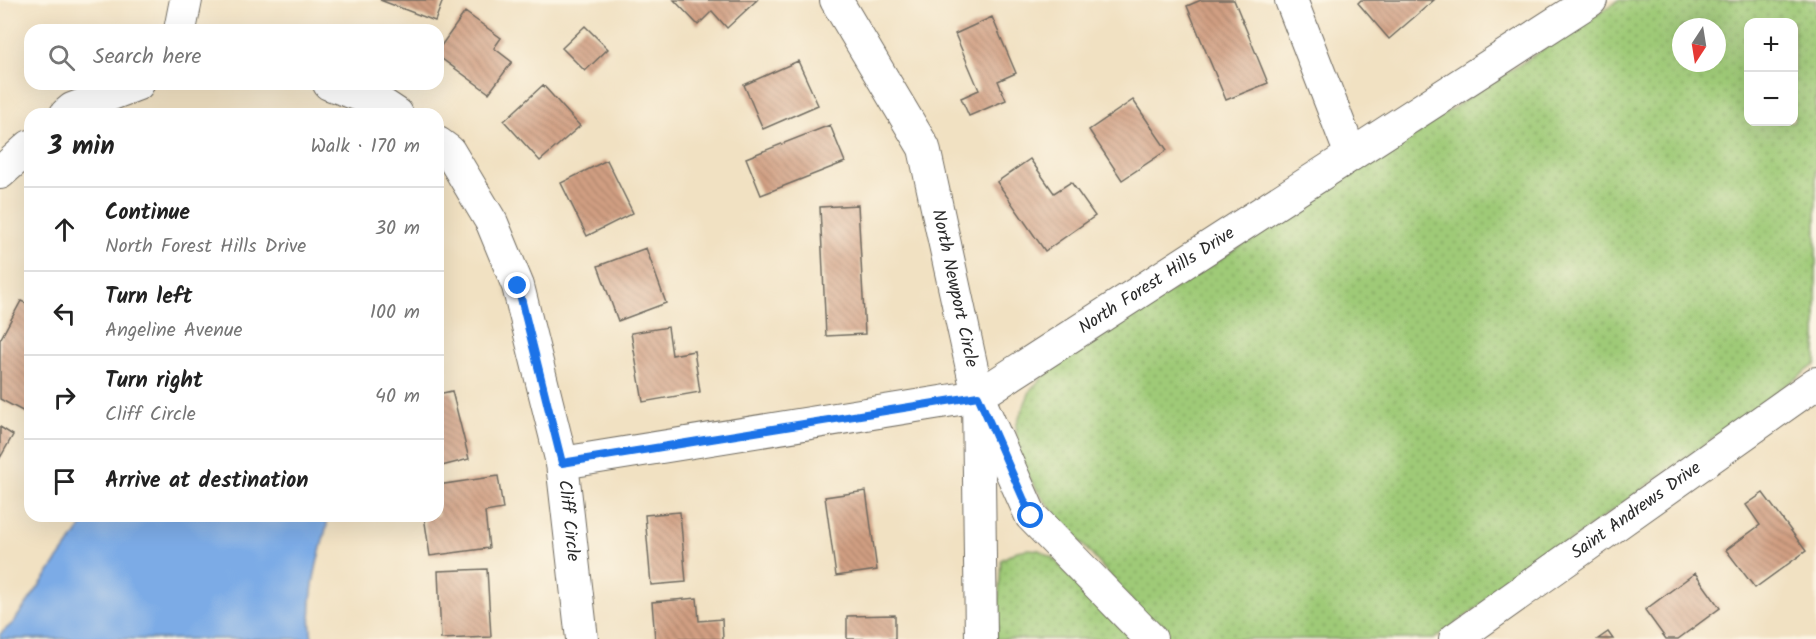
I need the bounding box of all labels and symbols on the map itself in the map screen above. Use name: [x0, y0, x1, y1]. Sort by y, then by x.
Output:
north arrow: [1672, 18, 1726, 72]
street label: North Newport Circle: [923, 207, 986, 370]
street label: North Forest Hills Drive: [1073, 219, 1241, 342]
route end: [504, 272, 530, 298]
street label: Saint Andrews Drive: [1565, 454, 1707, 567]
street label: Cliff Circle: [550, 478, 588, 563]
route start: [1017, 502, 1043, 528]

